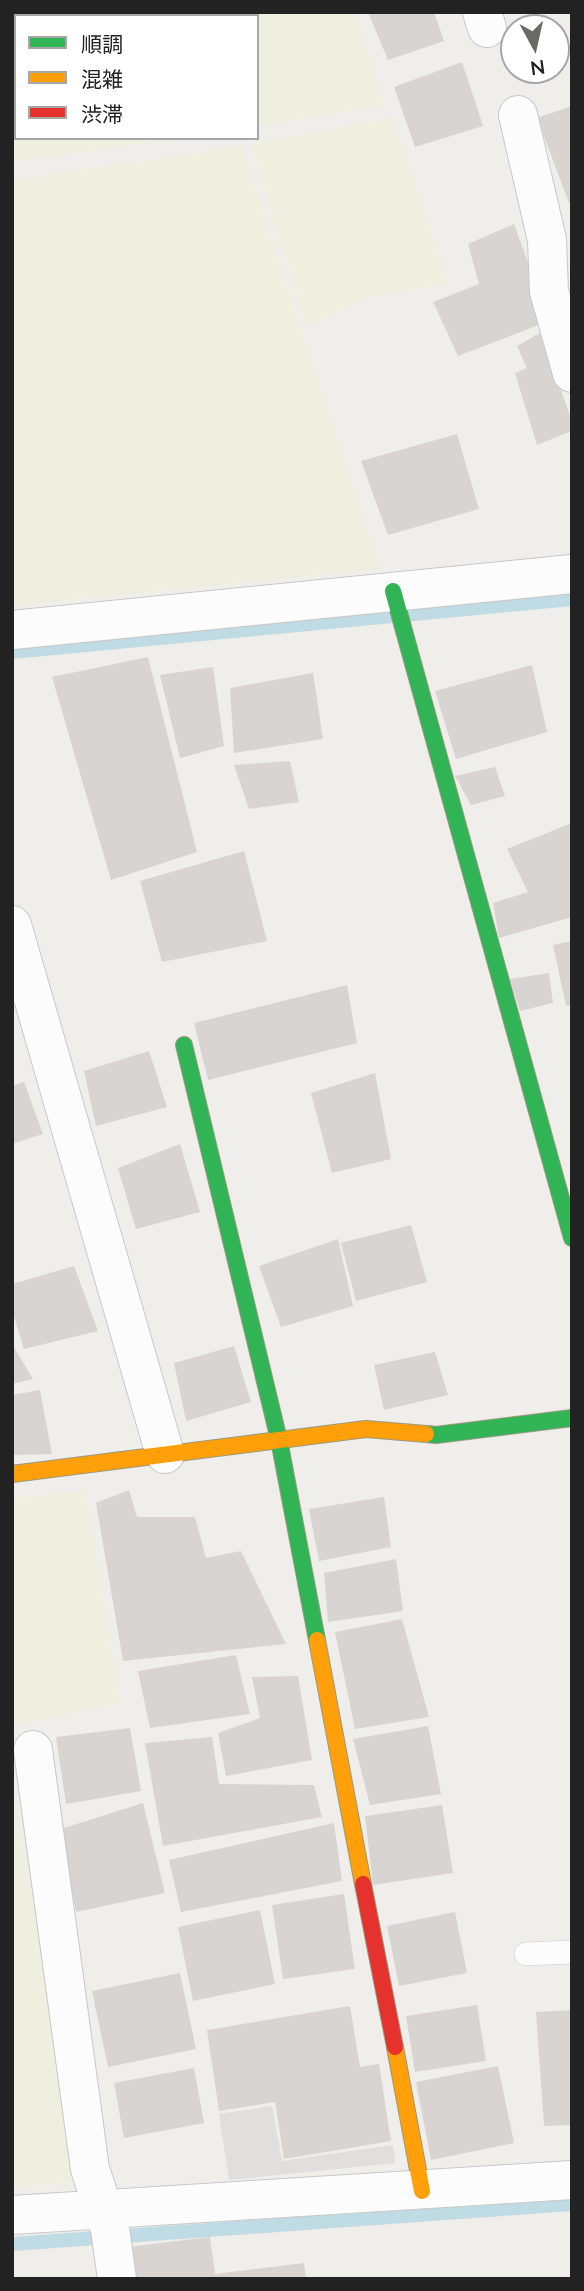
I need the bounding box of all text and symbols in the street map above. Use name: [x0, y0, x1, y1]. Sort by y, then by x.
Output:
legend: [14, 14, 259, 140]
north arrow: [500, 14, 570, 84]
text: 順調: [81, 31, 123, 56]
text: N: [529, 56, 547, 81]
text: 混雑: [81, 66, 123, 91]
text: 渋滞: [81, 101, 123, 126]

